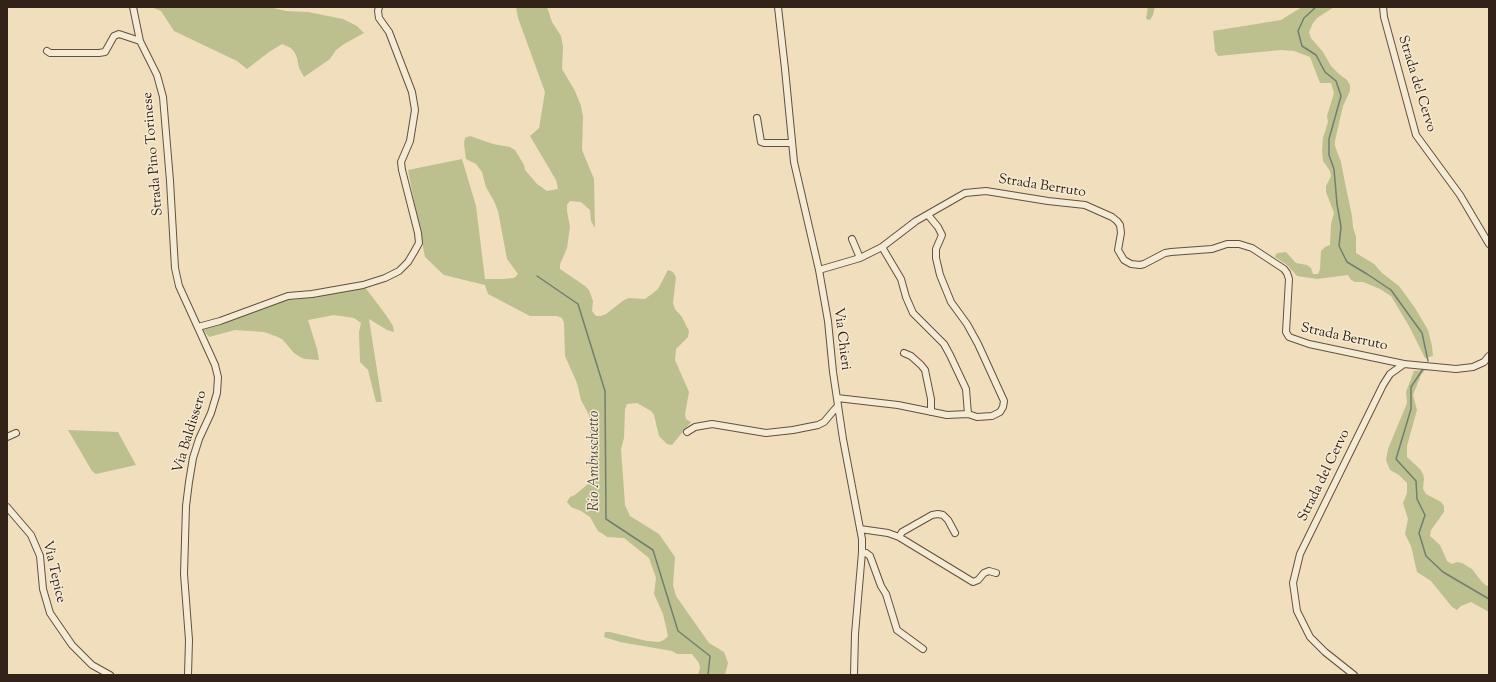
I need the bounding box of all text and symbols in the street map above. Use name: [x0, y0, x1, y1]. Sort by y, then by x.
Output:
street label: Strada del Cervo: [1393, 34, 1439, 134]
street label: Strada Pino Torinese: [140, 91, 168, 217]
street label: Strada Berruto: [997, 172, 1087, 202]
street label: Via Chieri: [829, 307, 853, 371]
street label: Strada Berruto: [1299, 321, 1389, 355]
street label: Via Baldissero: [171, 389, 211, 475]
water label: Rio Ambuschetto: [586, 411, 604, 511]
street label: Strada del Cervo: [1295, 427, 1355, 525]
street label: Via Tepice: [38, 539, 68, 605]

